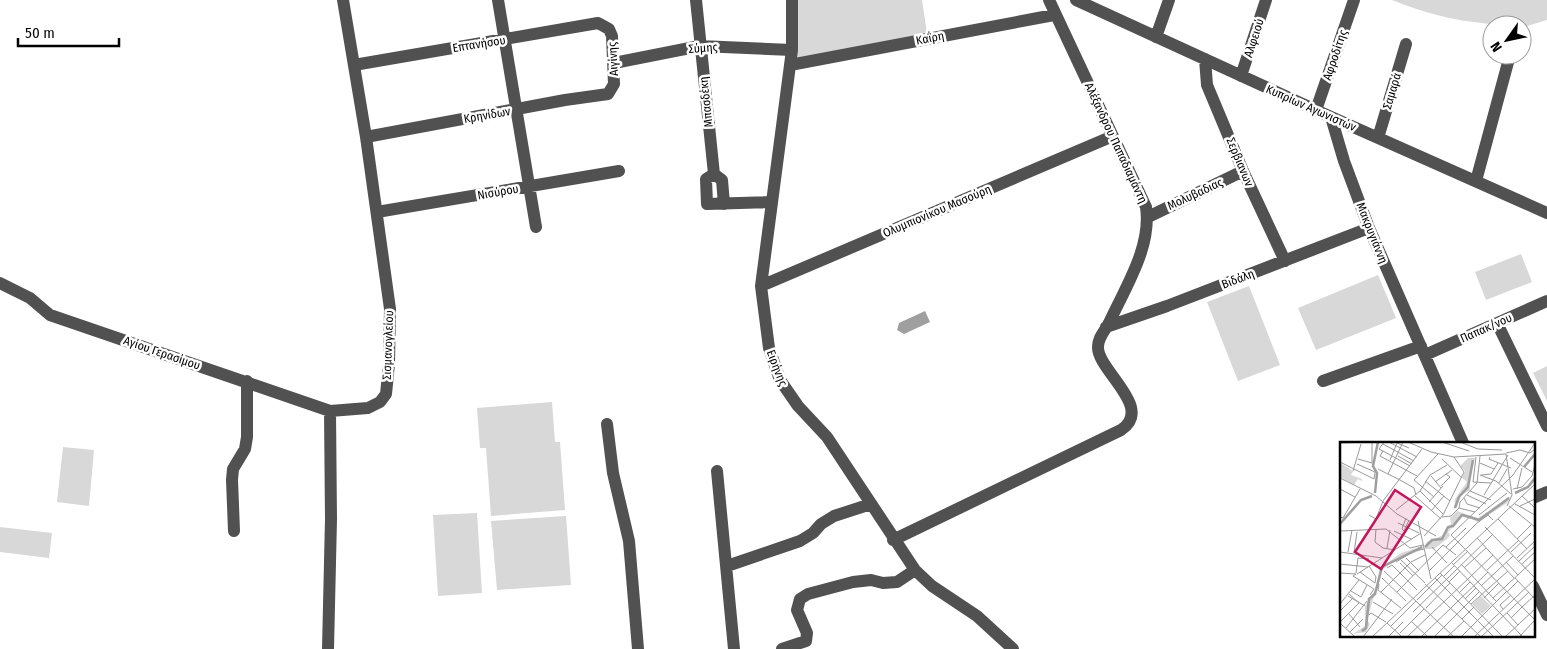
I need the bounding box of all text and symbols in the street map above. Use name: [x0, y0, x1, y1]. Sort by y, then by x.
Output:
scale bar: [18, 15, 119, 47]
north arrow: [1482, 15, 1532, 65]
street label: Αλφειού: [1241, 17, 1267, 59]
text: 50 m: [25, 24, 55, 42]
street label: Καΐρη: [915, 27, 945, 48]
street label: Αφροδίτης: [1320, 28, 1350, 82]
street label: Επτανήσου: [451, 33, 507, 55]
text: N: [1487, 39, 1506, 55]
street label: Σύμης: [688, 40, 718, 56]
street label: Αιγίνης: [605, 42, 621, 76]
street label: Σαμαρά: [1380, 71, 1404, 111]
street label: Μπασδέκη: [696, 76, 716, 128]
street label: Αλέξανδρου Παπαδιαμάντη: [1082, 80, 1150, 206]
street label: Κυπρίων Αγωνιστών: [1264, 82, 1359, 134]
street label: Κρηνίδων: [463, 104, 512, 126]
street label: Σερβιανων: [1223, 136, 1257, 189]
street label: Μολυβαδιας: [1165, 175, 1225, 213]
street label: Νισύρου: [476, 181, 520, 203]
street label: Ολυμπιονίκου Μασούρη: [881, 182, 993, 240]
street label: Μακρυγιάννη: [1353, 200, 1391, 266]
street label: Βιδάλη: [1220, 266, 1256, 292]
street label: Σισμανογλείου: [380, 310, 396, 380]
street label: Παπακ/νου: [1458, 310, 1514, 346]
street label: Αγίου Γερασίμου: [122, 333, 202, 373]
street label: Ειρήνης: [764, 348, 790, 388]
inset map: [1340, 442, 1534, 636]

